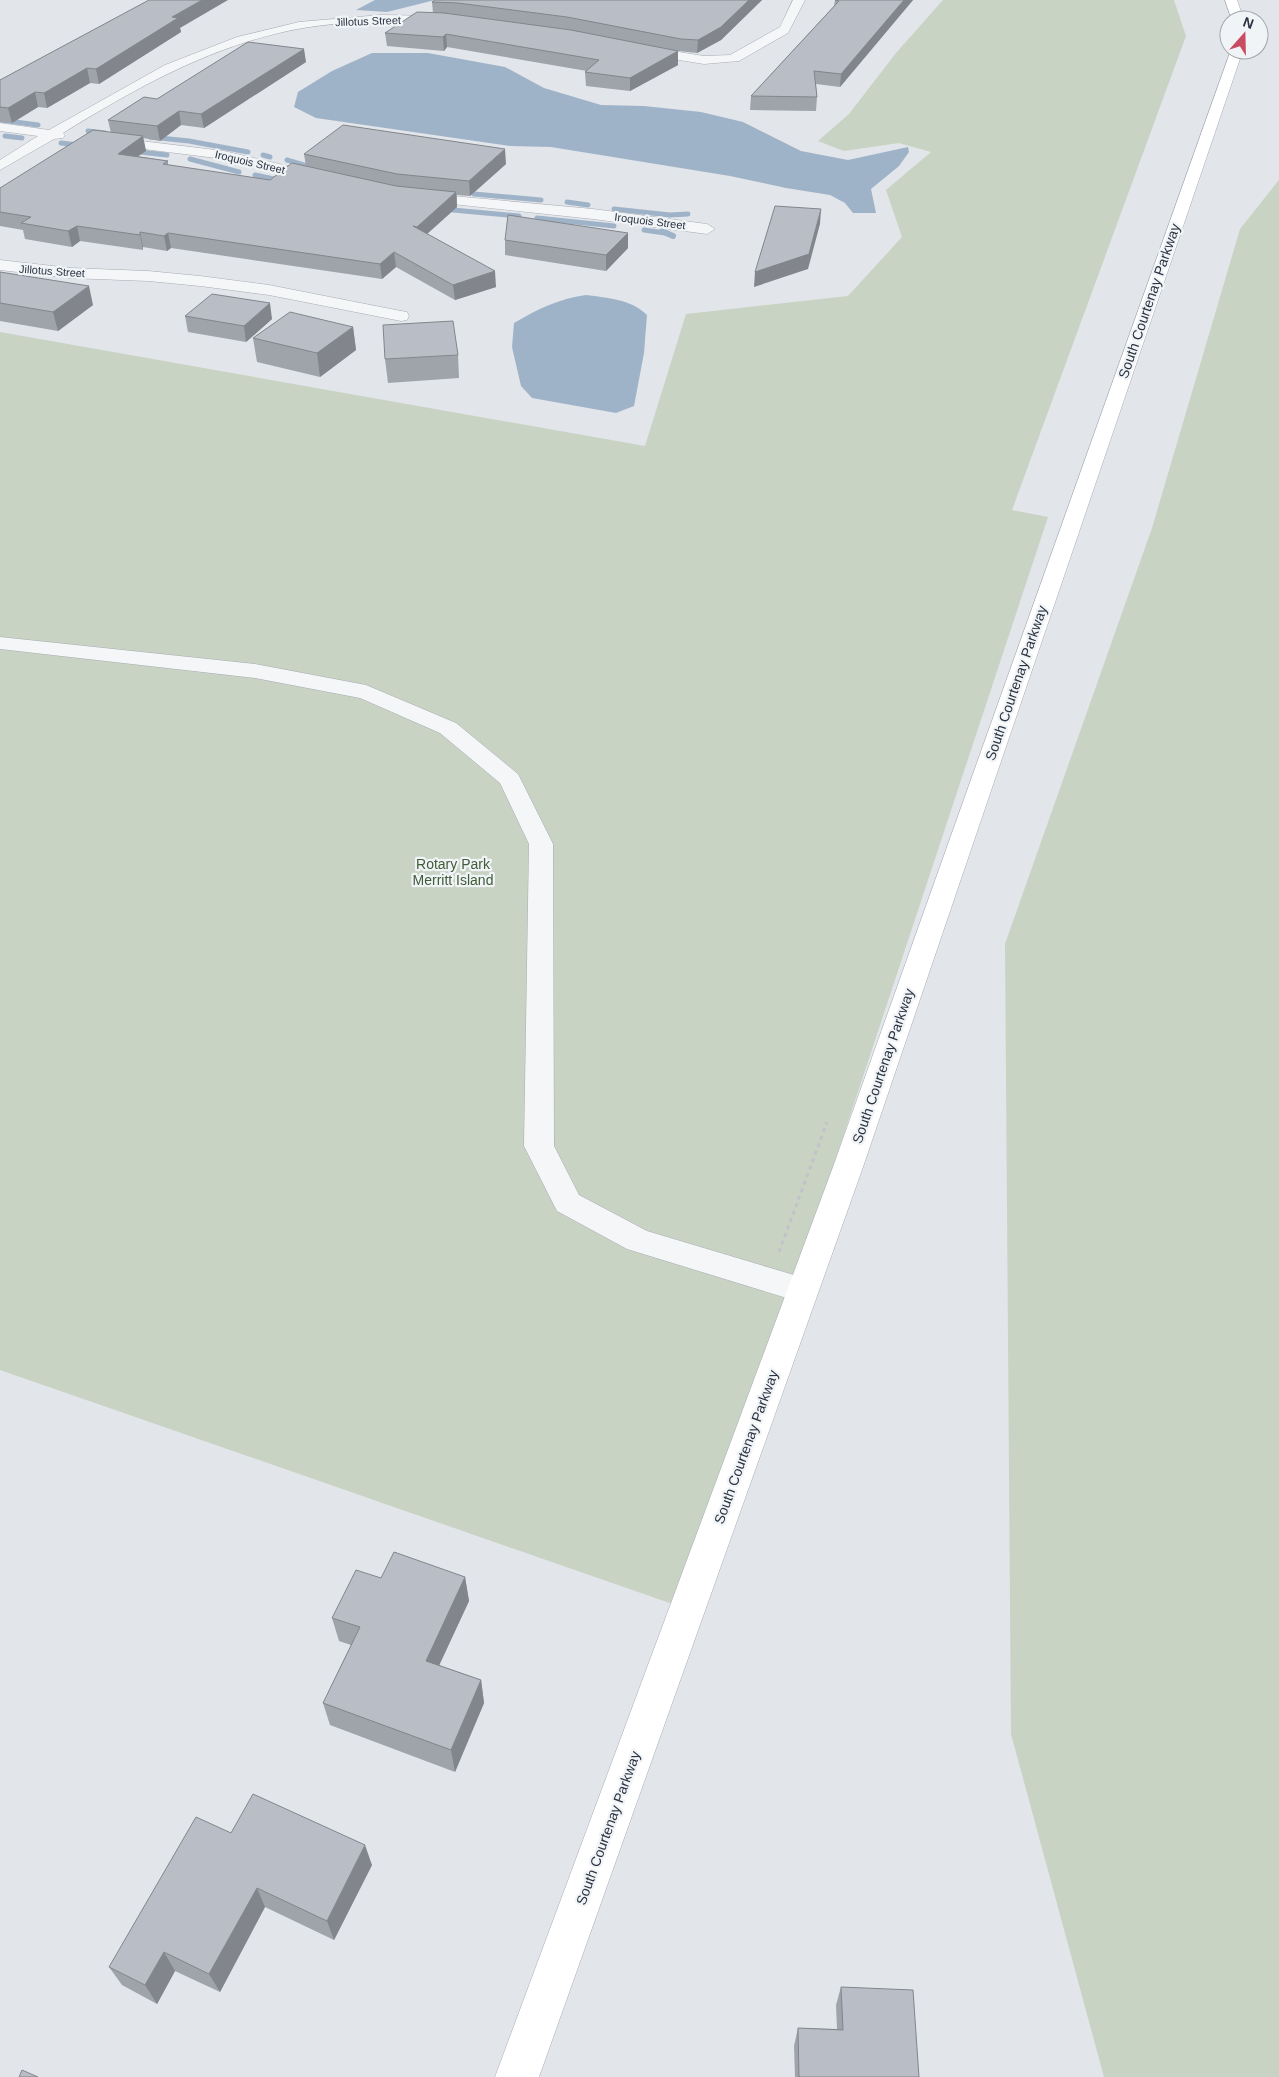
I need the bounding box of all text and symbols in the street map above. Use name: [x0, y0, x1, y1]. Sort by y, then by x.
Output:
north arrow: [1219, 10, 1269, 60]
street label: Jillotus Street: [335, 14, 401, 28]
text: N: [1241, 14, 1256, 32]
street label: Iroquois Street: [214, 148, 286, 176]
street label: Iroquois Street: [614, 211, 686, 231]
street label: South Courtenay Parkway: [1115, 222, 1183, 380]
street label: Jillotus Street: [19, 263, 85, 279]
street label: South Courtenay Parkway: [982, 604, 1050, 762]
park label: Rotary Park Merritt Island: [413, 856, 493, 888]
street label: South Courtenay Parkway: [849, 987, 917, 1145]
street label: South Courtenay Parkway: [711, 1368, 781, 1526]
street label: South Courtenay Parkway: [573, 1749, 643, 1907]

